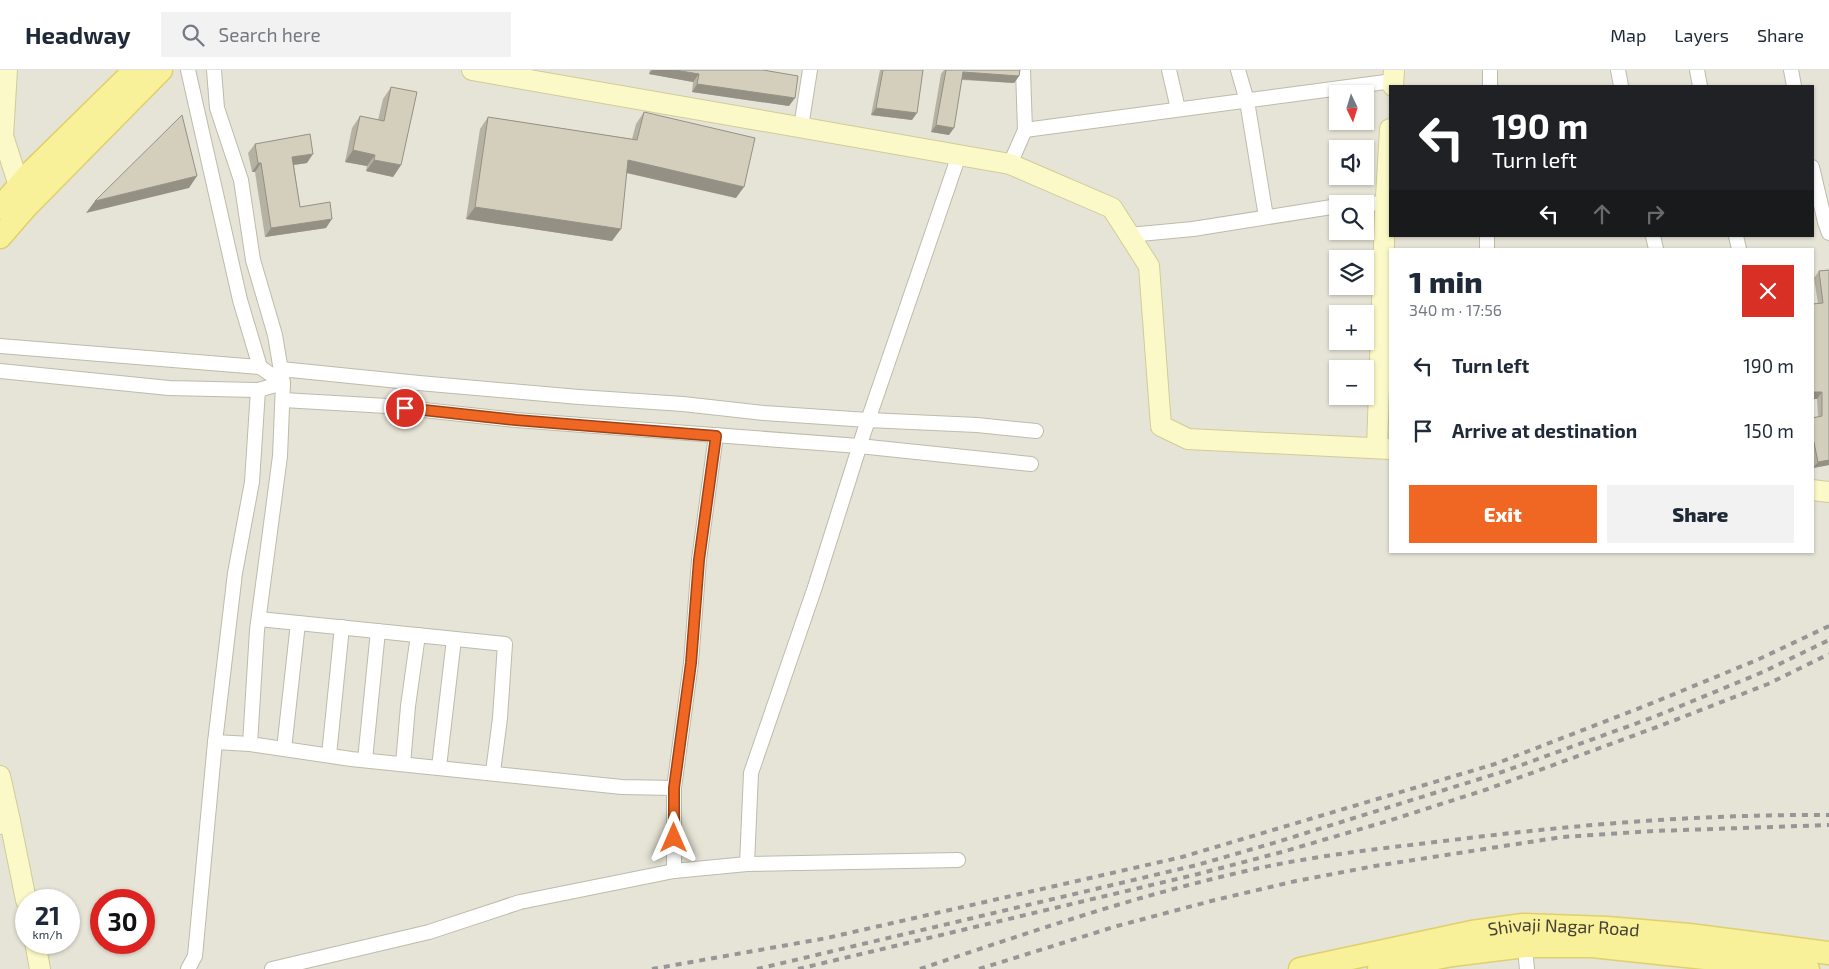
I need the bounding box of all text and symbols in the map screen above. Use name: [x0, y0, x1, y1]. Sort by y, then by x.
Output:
search box: [161, 12, 511, 57]
text: Headway: [25, 20, 131, 49]
icon: search: [179, 21, 207, 49]
text: Search here: [219, 23, 321, 46]
text: Map: [1610, 24, 1646, 46]
text: Layers: [1674, 24, 1729, 46]
text: Share: [1757, 24, 1804, 46]
north arrow: [1329, 85, 1374, 130]
map controls: [1329, 85, 1374, 405]
text: 190 m: [1492, 104, 1588, 146]
icon: left: [1409, 105, 1474, 170]
button: sound: [1329, 140, 1374, 185]
text: Turn left: [1492, 146, 1577, 172]
button: search: [1329, 195, 1374, 240]
icon: left: [1535, 200, 1563, 228]
icon: ahead: [1588, 200, 1616, 228]
icon: right: [1641, 200, 1669, 228]
button: layers: [1329, 250, 1374, 295]
text: 1 min: [1409, 263, 1483, 299]
button: close: [1742, 265, 1794, 317]
text: 340 m · 17:56: [1409, 300, 1502, 319]
button: +: [1329, 305, 1374, 350]
icon: left: [1409, 352, 1437, 380]
text: Turn left: [1452, 354, 1529, 377]
text: 190 m: [1743, 354, 1794, 377]
button: −: [1329, 360, 1374, 405]
pin: [384, 387, 426, 429]
icon: arrive: [391, 394, 419, 422]
icon: arrive: [1409, 417, 1437, 445]
text: Arrive at destination: [1452, 419, 1637, 442]
text: 150 m: [1744, 419, 1794, 442]
button: Exit: [1409, 485, 1597, 543]
button: Share: [1607, 485, 1794, 543]
position arrow: [647, 811, 699, 863]
speed limit sign: 30: [90, 889, 155, 954]
text: 21: [35, 900, 60, 930]
street label: Shivaji Nagar Road: [1486, 913, 1641, 941]
text: km/h: [33, 927, 62, 941]

